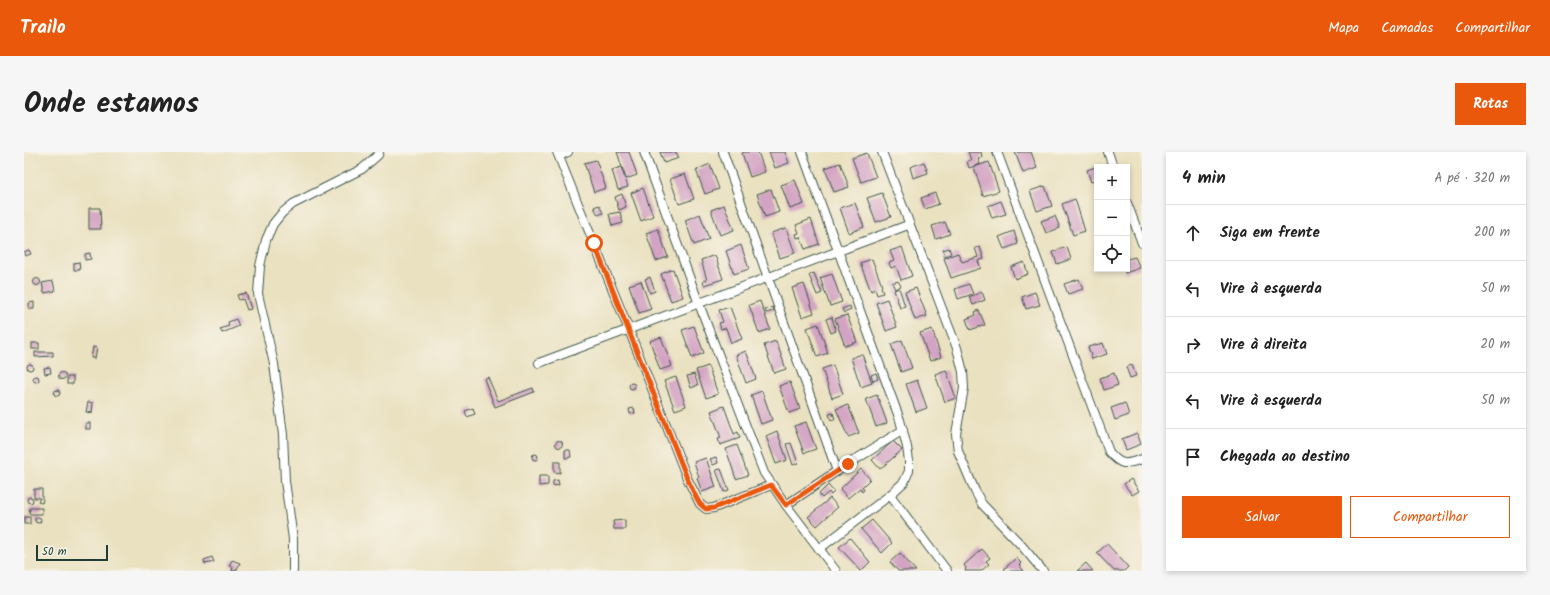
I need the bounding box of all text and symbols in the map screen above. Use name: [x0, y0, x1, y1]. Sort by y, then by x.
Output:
text: Trailo: [20, 13, 66, 43]
text: Mapa: [1328, 17, 1359, 39]
text: Camadas: [1381, 17, 1433, 39]
text: Compartilhar: [1455, 17, 1530, 39]
text: Onde estamos: [24, 82, 199, 127]
button: Rotas: [1455, 83, 1526, 125]
map controls: [1094, 164, 1130, 272]
button: +: [1094, 164, 1130, 200]
text: 4 min: [1182, 165, 1226, 192]
text: A pé · 320 m: [1434, 168, 1510, 189]
button: −: [1094, 200, 1130, 236]
text: Siga em frente: [1220, 221, 1320, 245]
icon: ahead: [1182, 222, 1204, 244]
text: 200 m: [1474, 222, 1510, 243]
route start: [585, 234, 603, 252]
button: locate: [1094, 236, 1130, 272]
text: Vire à esquerda: [1220, 277, 1322, 301]
icon: left: [1182, 278, 1204, 300]
text: 50 m: [1481, 278, 1510, 299]
text: Vire à direita: [1220, 333, 1307, 357]
icon: right: [1182, 334, 1204, 356]
text: 20 m: [1480, 334, 1510, 355]
text: Vire à esquerda: [1220, 389, 1322, 413]
icon: left: [1182, 390, 1204, 412]
text: 50 m: [1481, 390, 1510, 411]
text: Chegada ao destino: [1220, 445, 1350, 469]
icon: arrive: [1182, 446, 1204, 468]
route end: [839, 455, 857, 473]
button: Salvar: [1182, 496, 1342, 538]
button: Compartilhar: [1350, 496, 1510, 538]
scale bar: [36, 543, 108, 562]
text: 50 m: [42, 543, 67, 561]

